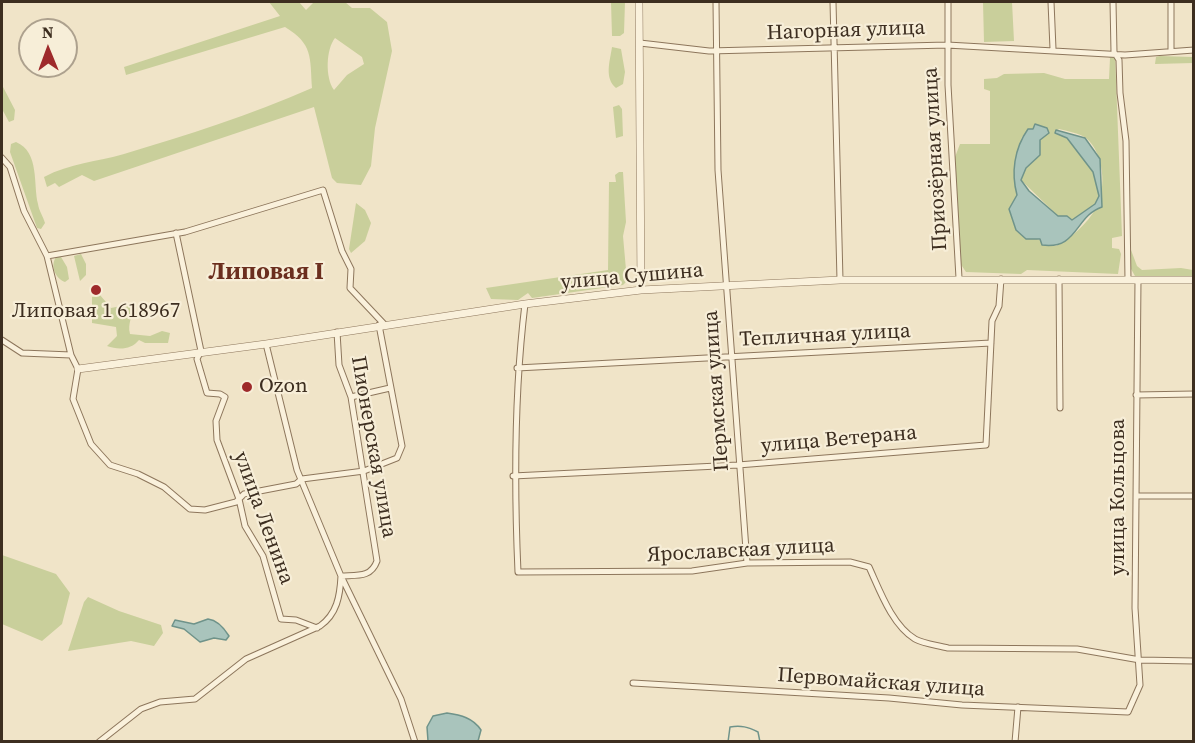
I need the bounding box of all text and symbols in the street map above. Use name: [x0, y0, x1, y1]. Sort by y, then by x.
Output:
street label: Нагорная улица: [766, 16, 926, 46]
north arrow: [18, 18, 78, 78]
text: N: [42, 21, 54, 43]
street label: Приозёрная улица: [919, 67, 953, 251]
street label: улица Сушина: [559, 258, 705, 296]
district label: Липовая I: [208, 259, 324, 287]
marker: Липовая 1 618967: [89, 283, 103, 297]
place label: Липовая 1 618967: [12, 299, 180, 325]
street label: Пермская улица: [699, 310, 735, 472]
street label: Тепличная улица: [739, 319, 911, 353]
street label: Пионерская улица: [345, 354, 401, 540]
place label: Ozon: [259, 374, 308, 400]
marker: Ozon: [240, 380, 254, 394]
street label: улица Кольцова: [1106, 418, 1132, 576]
street label: улица Ветерана: [760, 421, 918, 459]
street label: улица Ленина: [227, 448, 299, 588]
street label: Ярославская улица: [647, 534, 835, 568]
street label: Первомайская улица: [776, 663, 986, 703]

